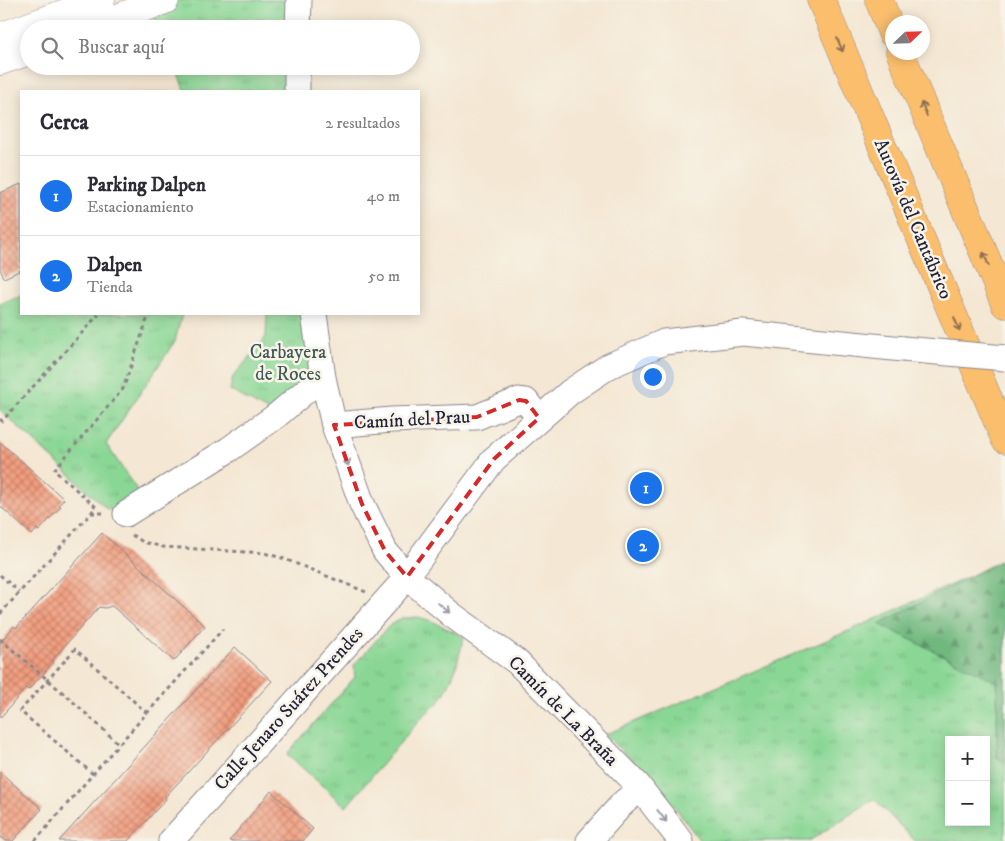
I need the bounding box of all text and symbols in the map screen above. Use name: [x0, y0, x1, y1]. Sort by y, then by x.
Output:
north arrow: [885, 15, 930, 60]
search box: [20, 20, 420, 75]
icon: search: [38, 34, 66, 62]
text: Buscar aquí: [78, 36, 164, 59]
one-way arrow: [835, 37, 845, 52]
one-way arrow: [919, 102, 928, 117]
text: Cerca: [40, 110, 88, 136]
text: 2 resultados: [325, 113, 400, 133]
street label: Autovía del Cantábrico: [869, 135, 957, 303]
text: Parking Dalpen: [87, 174, 206, 197]
text: 1: [53, 186, 59, 206]
text: 40 m: [367, 186, 400, 206]
text: Estacionamiento: [87, 197, 194, 217]
one-way arrow: [981, 252, 991, 267]
text: Dalpen: [87, 254, 142, 277]
text: 2: [52, 266, 60, 286]
text: 50 m: [368, 266, 400, 286]
text: Tienda: [87, 277, 133, 297]
one-way arrow: [953, 316, 962, 331]
park label: Carbayera de Roces: [250, 341, 326, 386]
your location: [640, 364, 666, 390]
street label: Camín del Prau: [353, 405, 471, 435]
one-way arrow: [342, 451, 351, 466]
pin: 1: [630, 469, 662, 507]
pin: 2: [627, 527, 659, 565]
one-way arrow: [437, 603, 450, 614]
street label: Calle Jenaro Suárez Prendes: [210, 623, 368, 795]
street label: Camín de La Braña: [503, 651, 623, 771]
map controls: [945, 736, 990, 826]
button: +: [945, 736, 990, 781]
button: −: [945, 781, 990, 826]
one-way arrow: [656, 810, 667, 823]

